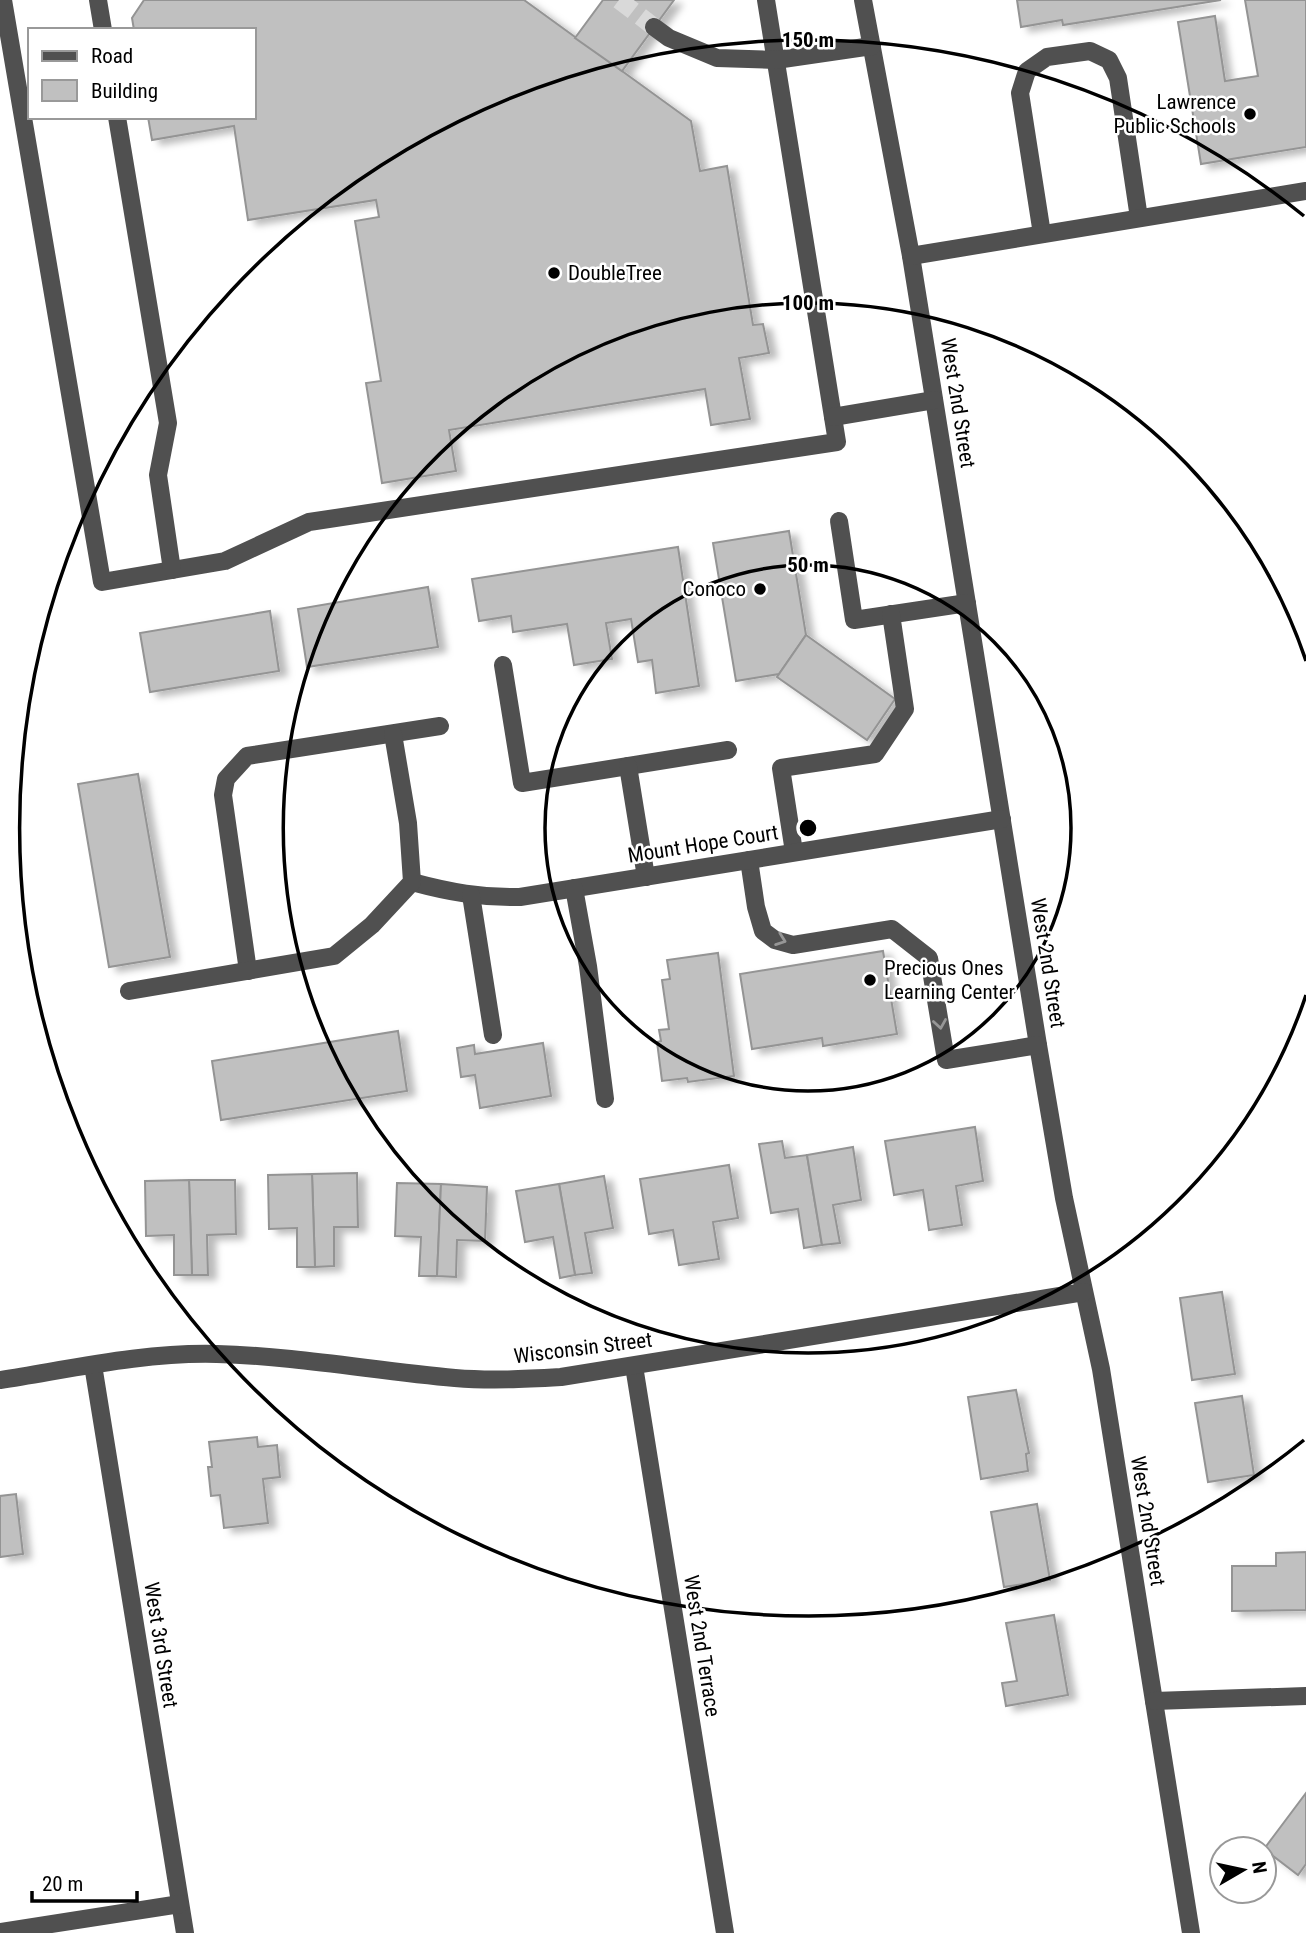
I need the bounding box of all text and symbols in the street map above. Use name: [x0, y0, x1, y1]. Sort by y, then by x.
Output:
legend: [28, 28, 256, 119]
text: 150 m: [782, 28, 834, 52]
text: Road: [91, 44, 133, 68]
text: Building: [91, 79, 158, 103]
place label: Lawrence Public Schools: [1113, 90, 1236, 138]
marker: Lawrence Public Schools: [1242, 106, 1258, 122]
place label: DoubleTree: [568, 261, 662, 285]
marker: DoubleTree: [546, 265, 562, 281]
text: 100 m: [782, 291, 834, 315]
street label: West 2nd Street: [936, 336, 980, 470]
text: 50 m: [787, 553, 829, 577]
place label: Conoco: [683, 577, 746, 601]
marker: Conoco: [752, 581, 768, 597]
centre of rings: [796, 816, 820, 840]
street label: Mount Hope Court: [626, 820, 780, 868]
street label: West 2nd Street: [1026, 896, 1070, 1030]
one-way arrow: [774, 932, 786, 946]
place label: Precious Ones Learning Center: [884, 956, 1015, 1004]
marker: Precious Ones Learning Center: [862, 972, 878, 988]
one-way arrow: [932, 1018, 947, 1030]
street label: Wisconsin Street: [512, 1328, 654, 1368]
street label: West 2nd Street: [1126, 1454, 1170, 1588]
street label: West 2nd Terrace: [679, 1573, 725, 1719]
street label: West 3rd Street: [139, 1580, 183, 1710]
north arrow: [1208, 1835, 1278, 1905]
scale bar: [32, 1860, 136, 1904]
text: N: [1247, 1860, 1272, 1875]
text: 20 m: [42, 1872, 83, 1896]

